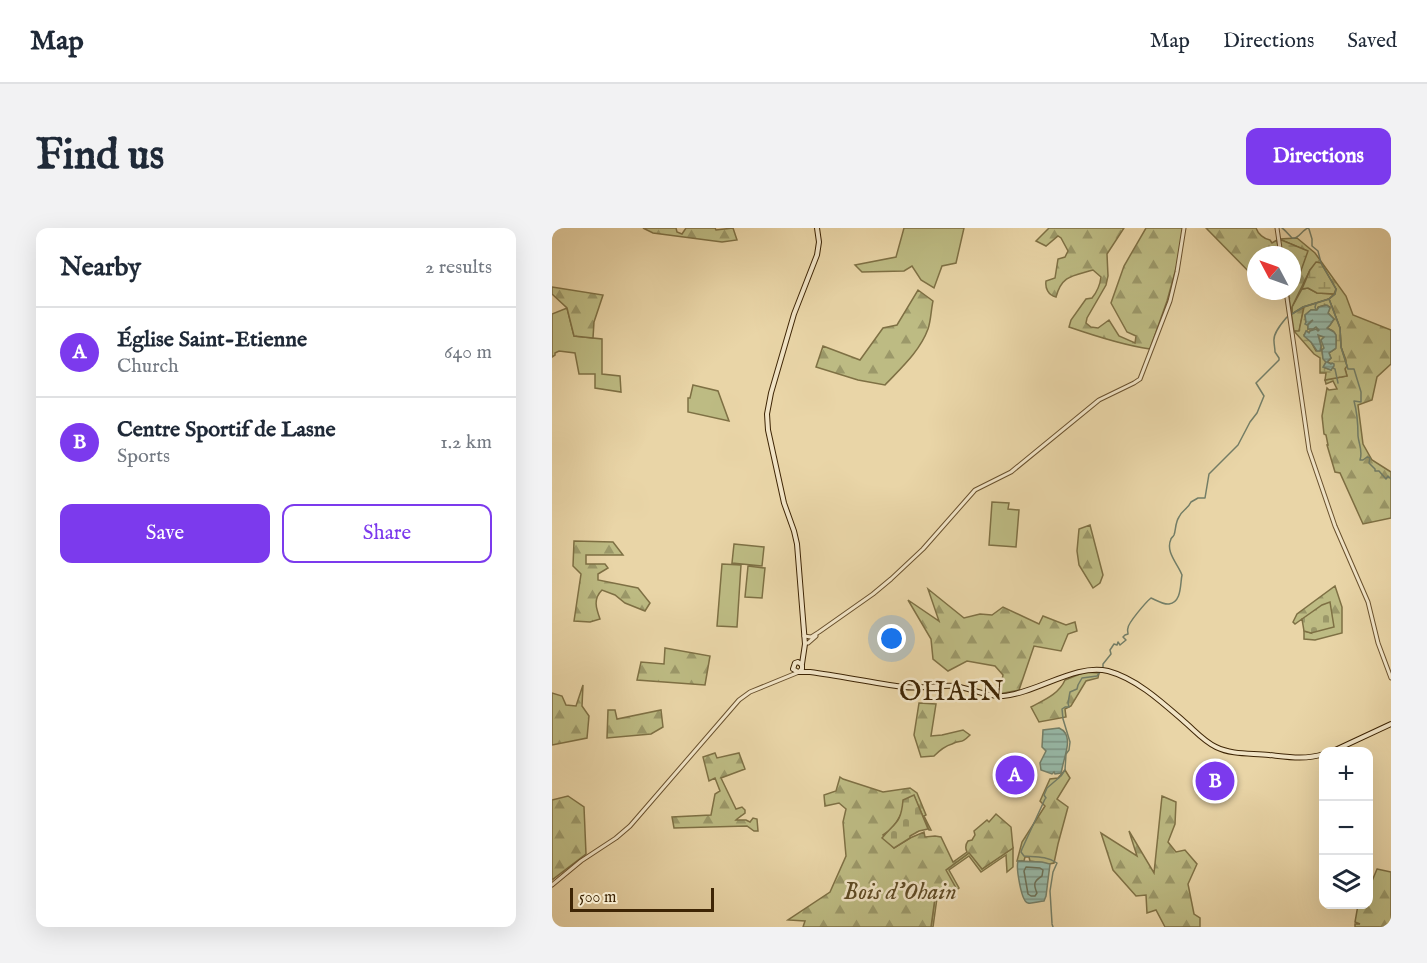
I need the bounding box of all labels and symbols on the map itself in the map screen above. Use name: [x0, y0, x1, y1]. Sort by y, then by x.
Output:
north arrow: [1247, 246, 1301, 300]
your location: [877, 624, 906, 653]
district label: OHAIN: [899, 676, 1005, 710]
pin: A: [996, 752, 1034, 798]
pin: B: [1196, 758, 1234, 804]
park label: Bois d'Ohain: [843, 877, 957, 908]
scale bar: [570, 885, 714, 912]

